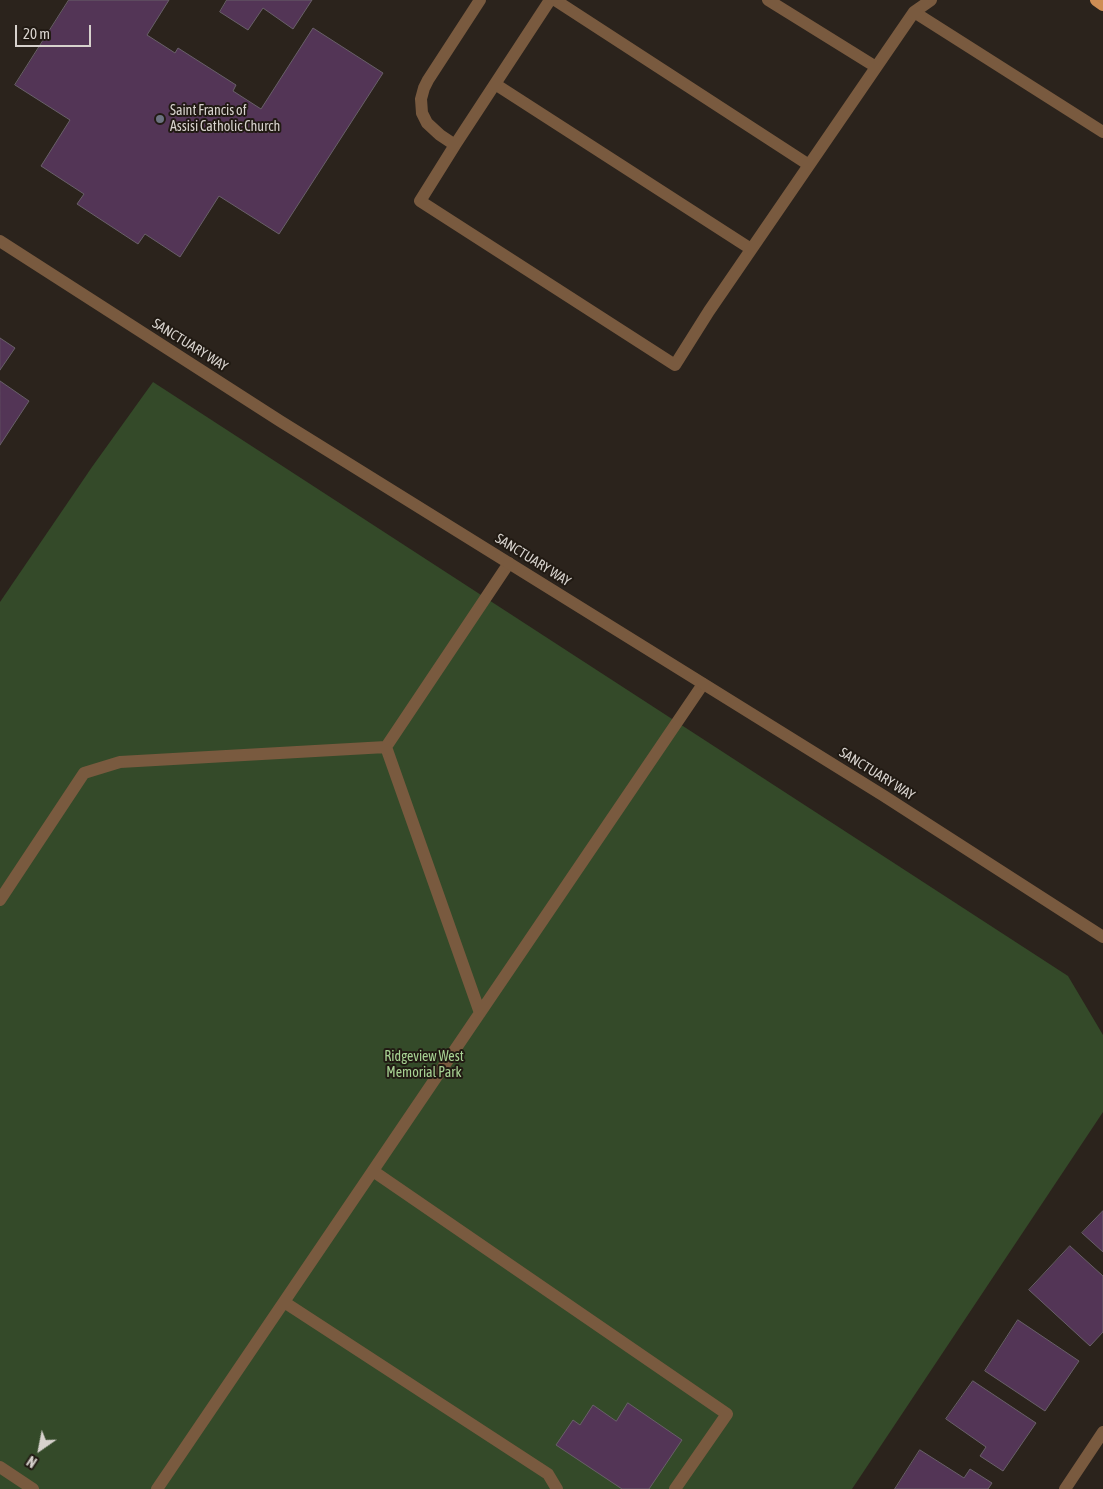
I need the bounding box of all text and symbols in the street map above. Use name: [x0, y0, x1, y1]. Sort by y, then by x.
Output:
scale bar: [18, 15, 94, 47]
text: 20 m: [23, 25, 50, 42]
place label: Saint Francis of Assisi Catholic Church: [170, 103, 280, 136]
marker: Saint Francis of Assisi Catholic Church: [154, 113, 166, 125]
street label: SANCTUARY WAY: [149, 315, 231, 375]
street label: SANCTUARY WAY: [492, 530, 574, 590]
street label: SANCTUARY WAY: [836, 744, 918, 804]
park label: Ridgeview West Memorial Park: [384, 1049, 464, 1082]
north arrow: [15, 1424, 65, 1474]
text: N: [24, 1453, 40, 1471]

